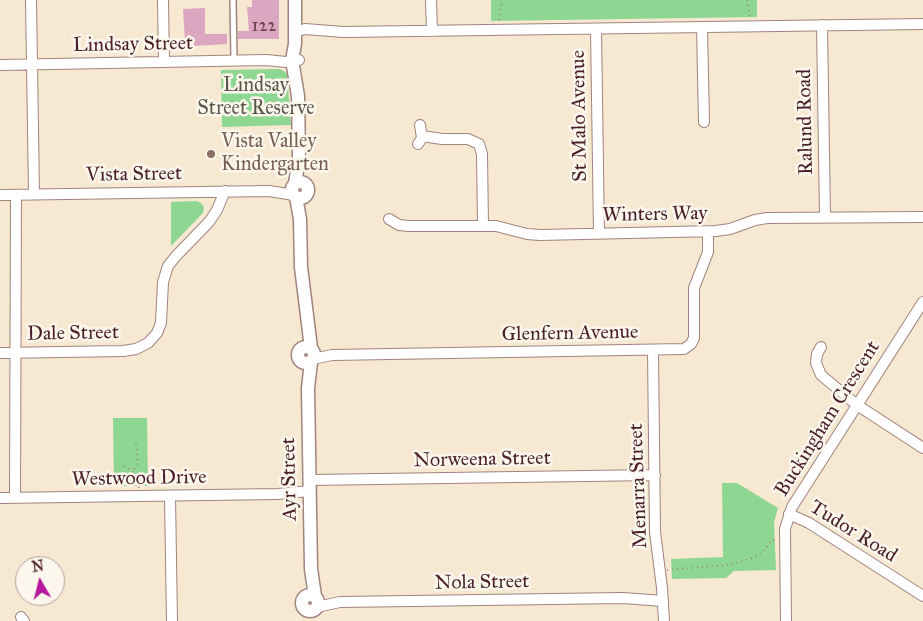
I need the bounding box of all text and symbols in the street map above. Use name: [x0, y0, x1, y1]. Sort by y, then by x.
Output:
house number: 122: [252, 16, 276, 38]
street label: Lindsay Street: [73, 32, 193, 58]
street label: St Malo Avenue: [567, 50, 593, 182]
street label: Ralund Road: [793, 69, 819, 175]
park label: Lindsay Street Reserve: [197, 74, 315, 121]
place label: Vista Valley Kindergarten: [221, 130, 329, 177]
marker: Vista Valley Kindergarten: [205, 148, 217, 160]
street label: Vista Street: [86, 162, 182, 188]
street label: Winters Way: [602, 202, 708, 228]
street label: Dale Street: [27, 321, 119, 347]
street label: Glenfern Avenue: [501, 321, 639, 347]
street label: Buckingham Crescent: [770, 337, 886, 501]
street label: Menarra Street: [625, 423, 653, 549]
street label: Ayr Street: [277, 437, 303, 521]
street label: Norweena Street: [413, 447, 551, 473]
street label: Westwood Drive: [71, 466, 207, 492]
street label: Tudor Road: [805, 496, 901, 568]
north arrow: [15, 556, 65, 606]
text: N: [31, 557, 45, 576]
street label: Nola Street: [434, 570, 530, 596]

